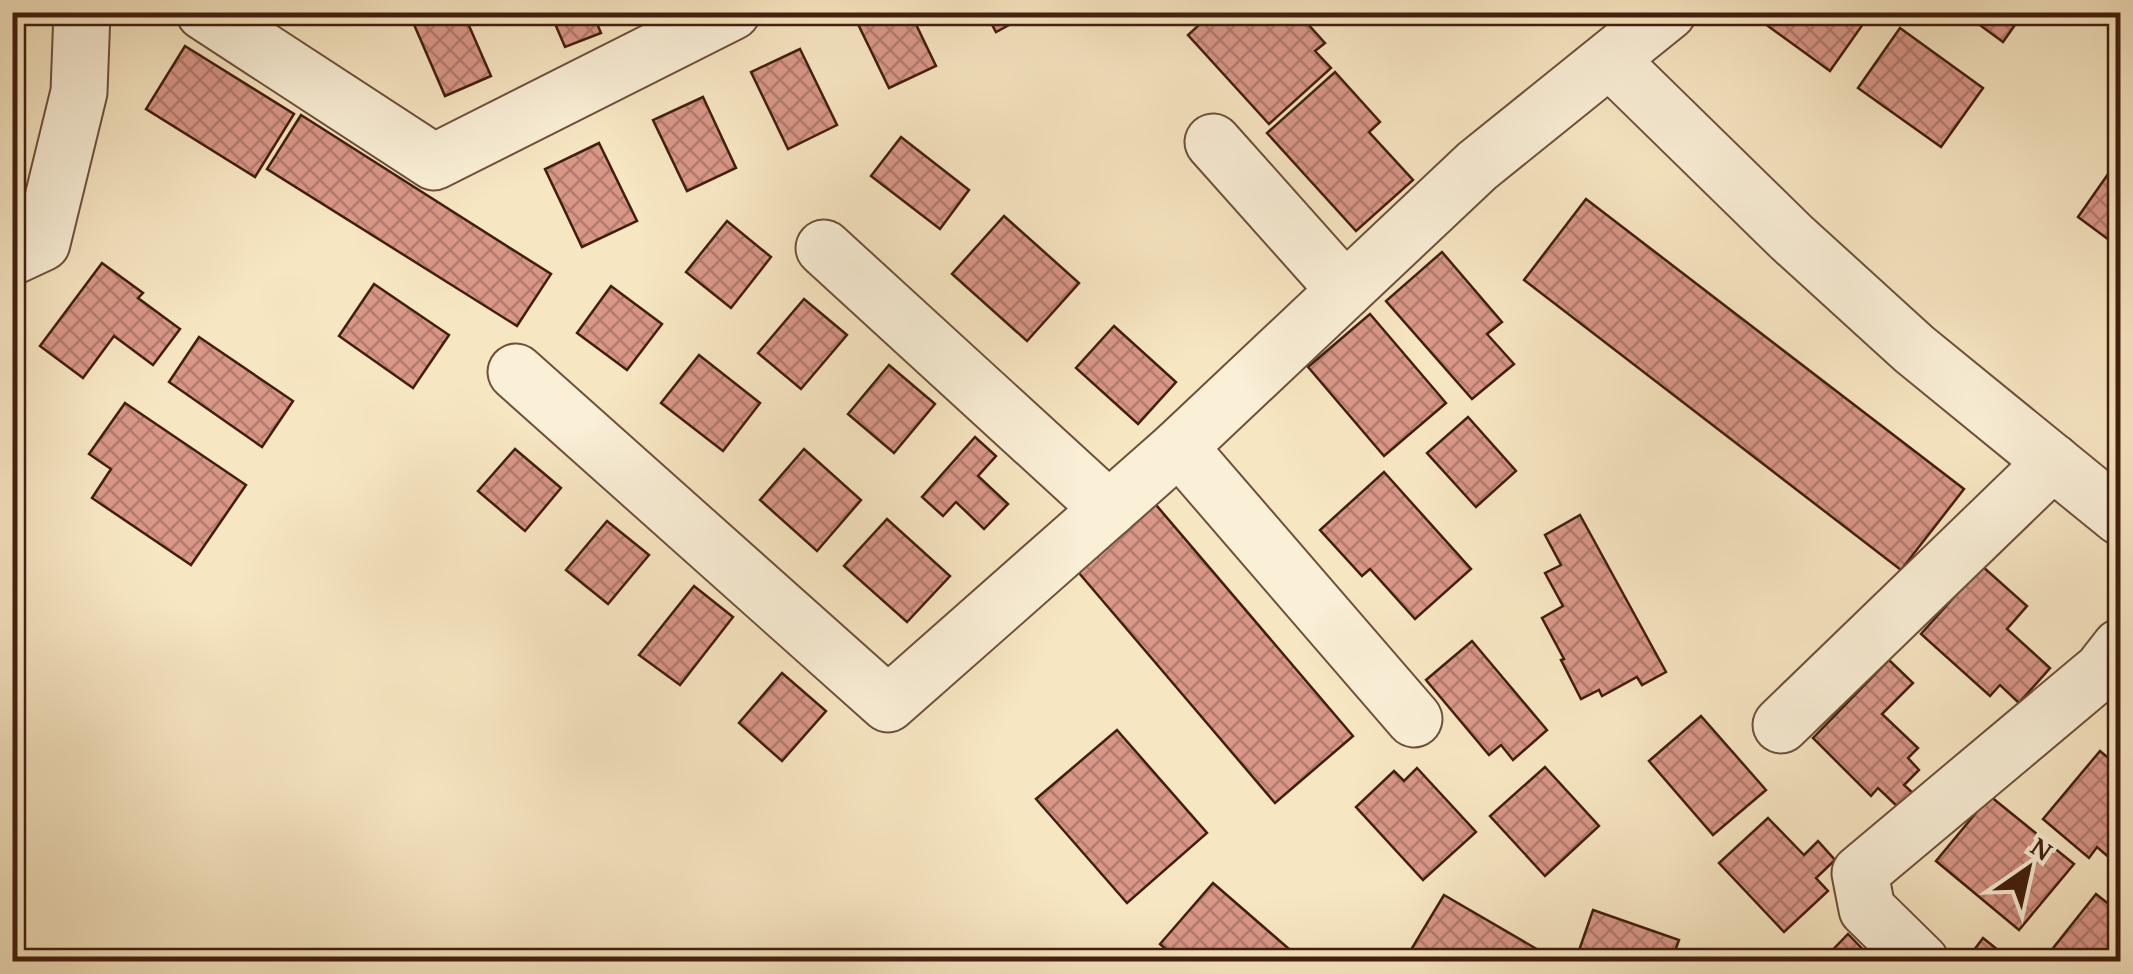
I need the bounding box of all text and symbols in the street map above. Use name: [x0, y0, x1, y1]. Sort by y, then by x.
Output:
north arrow: [1978, 819, 2078, 919]
text: N: [2023, 826, 2062, 870]

